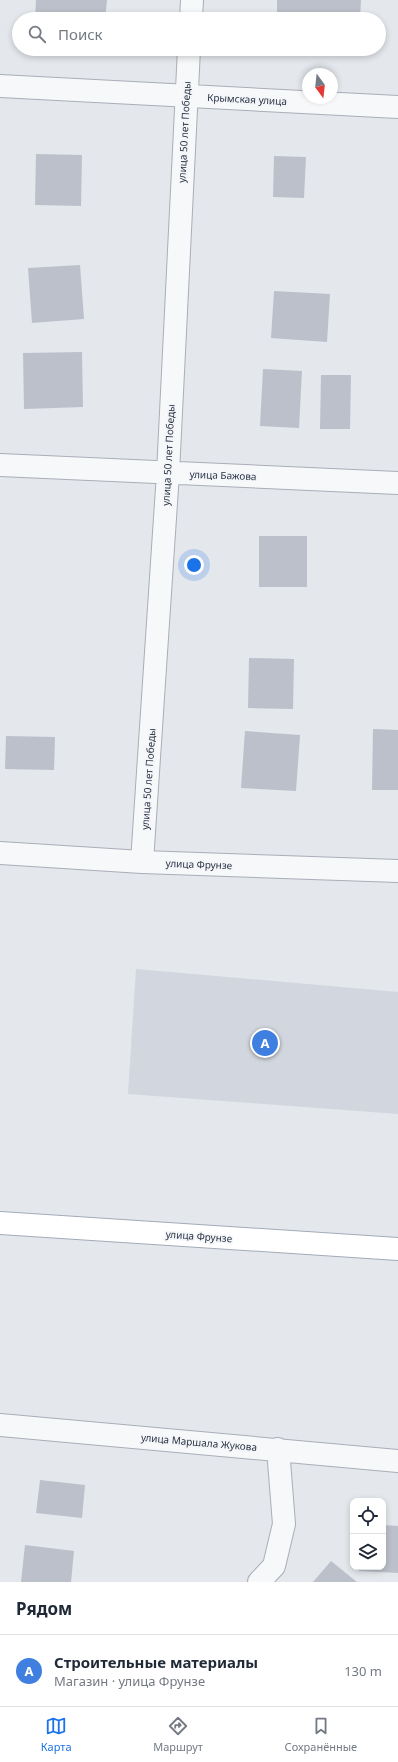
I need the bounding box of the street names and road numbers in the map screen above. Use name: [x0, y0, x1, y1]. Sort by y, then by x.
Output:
street label: улица 50 лет Победы: [174, 81, 194, 183]
street label: Крымская улица: [207, 90, 287, 108]
street label: улица 50 лет Победы: [158, 404, 178, 506]
street label: улица Бажова: [189, 467, 257, 483]
street label: улица 50 лет Победы: [137, 728, 159, 830]
street label: улица Фрунзе: [166, 856, 233, 872]
street label: улица Фрунзе: [165, 1227, 233, 1245]
street label: улица Маршала Жукова: [140, 1430, 258, 1454]

